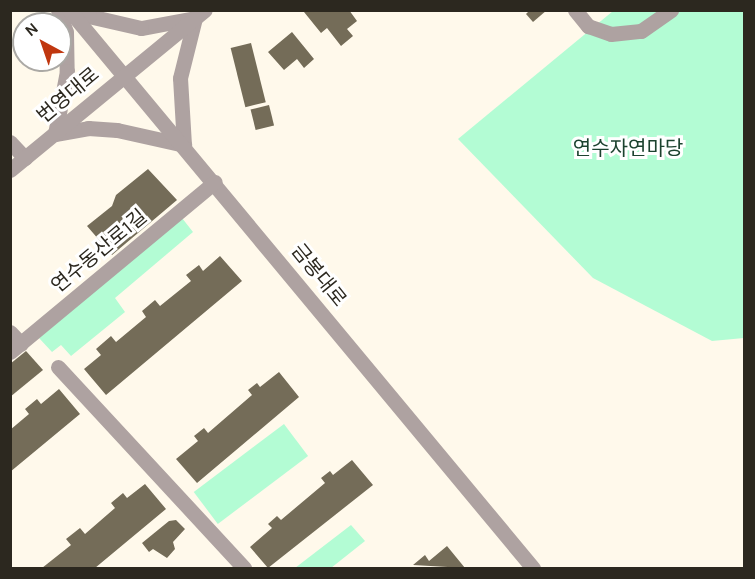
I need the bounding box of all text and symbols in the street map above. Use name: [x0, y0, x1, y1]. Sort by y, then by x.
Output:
north arrow: [12, 12, 72, 72]
text: N: [21, 18, 42, 40]
street label: 번영대로: [32, 62, 104, 128]
park label: 연수자연마당: [573, 136, 683, 160]
street label: 연수동산로1길: [46, 204, 152, 298]
street label: 금봉대로: [287, 239, 351, 311]

